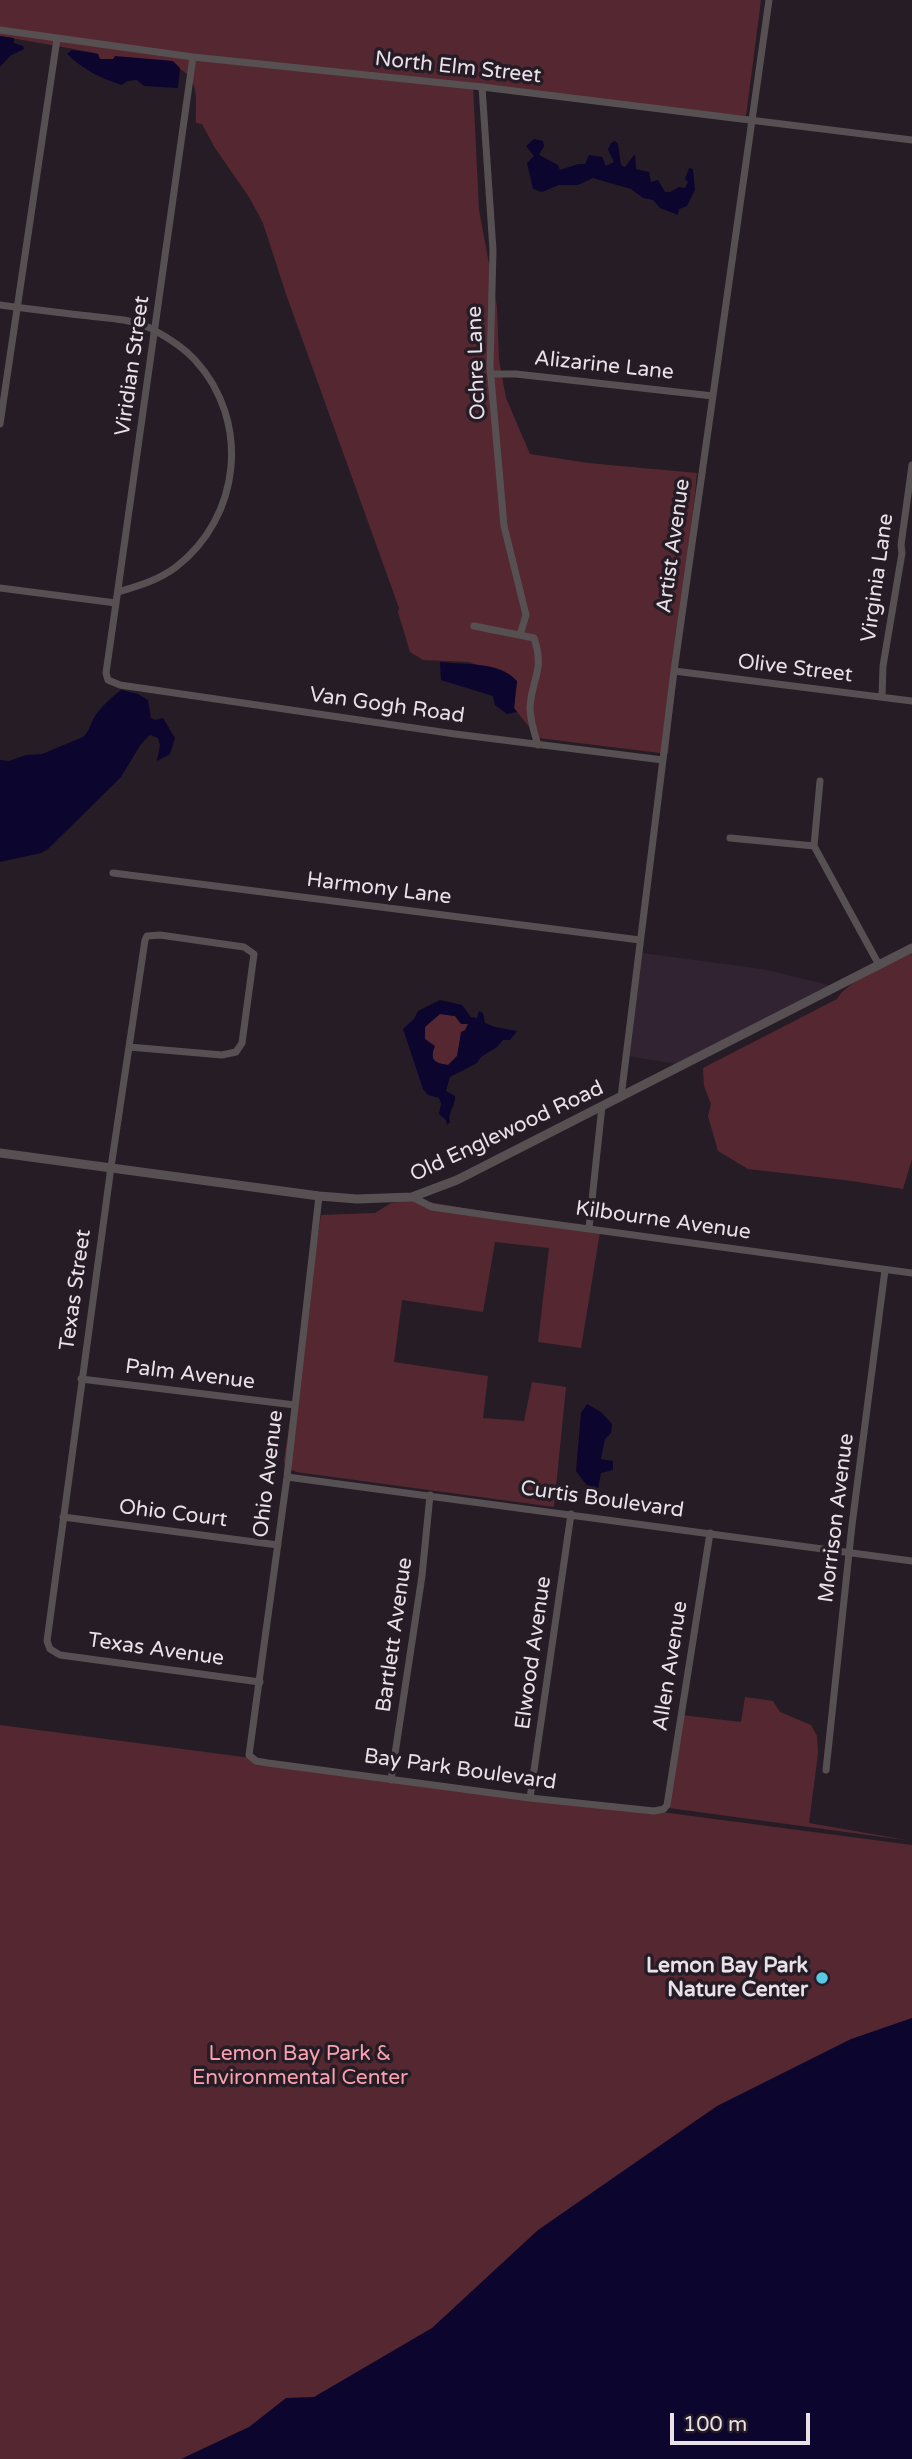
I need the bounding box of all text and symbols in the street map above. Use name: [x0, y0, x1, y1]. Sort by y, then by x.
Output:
street label: North Elm Street: [374, 47, 542, 89]
street label: Viridian Street: [111, 294, 155, 438]
street label: Ochre Lane: [462, 305, 492, 421]
street label: Alizarine Lane: [533, 346, 675, 386]
street label: Artist Avenue: [652, 477, 696, 615]
street label: Virginia Lane: [857, 512, 899, 644]
street label: Olive Street: [736, 649, 854, 689]
street label: Van Gogh Road: [308, 683, 466, 729]
street label: Harmony Lane: [305, 868, 453, 910]
street label: Old Englewood Road: [406, 1076, 608, 1188]
street label: Kilbourne Avenue: [574, 1196, 752, 1246]
street label: Texas Street: [55, 1228, 97, 1352]
street label: Palm Avenue: [124, 1355, 256, 1395]
street label: Ohio Avenue: [249, 1409, 289, 1539]
street label: Morrison Avenue: [814, 1432, 860, 1604]
street label: Curtis Boulevard: [519, 1476, 685, 1524]
street label: Ohio Court: [117, 1495, 229, 1533]
street label: Bartlett Avenue: [372, 1556, 418, 1714]
street label: Elwood Avenue: [511, 1575, 557, 1731]
street label: Allen Avenue: [648, 1599, 694, 1733]
street label: Texas Avenue: [86, 1628, 226, 1672]
street label: Bay Park Boulevard: [362, 1744, 558, 1796]
place label: Lemon Bay Park Nature Center: [646, 1953, 808, 2003]
marker: Lemon Bay Park Nature Center: [814, 1970, 830, 1986]
park label: Lemon Bay Park & Environmental Center: [192, 2041, 408, 2091]
scale bar: [674, 2400, 814, 2444]
text: 100 m: [683, 2412, 747, 2437]

